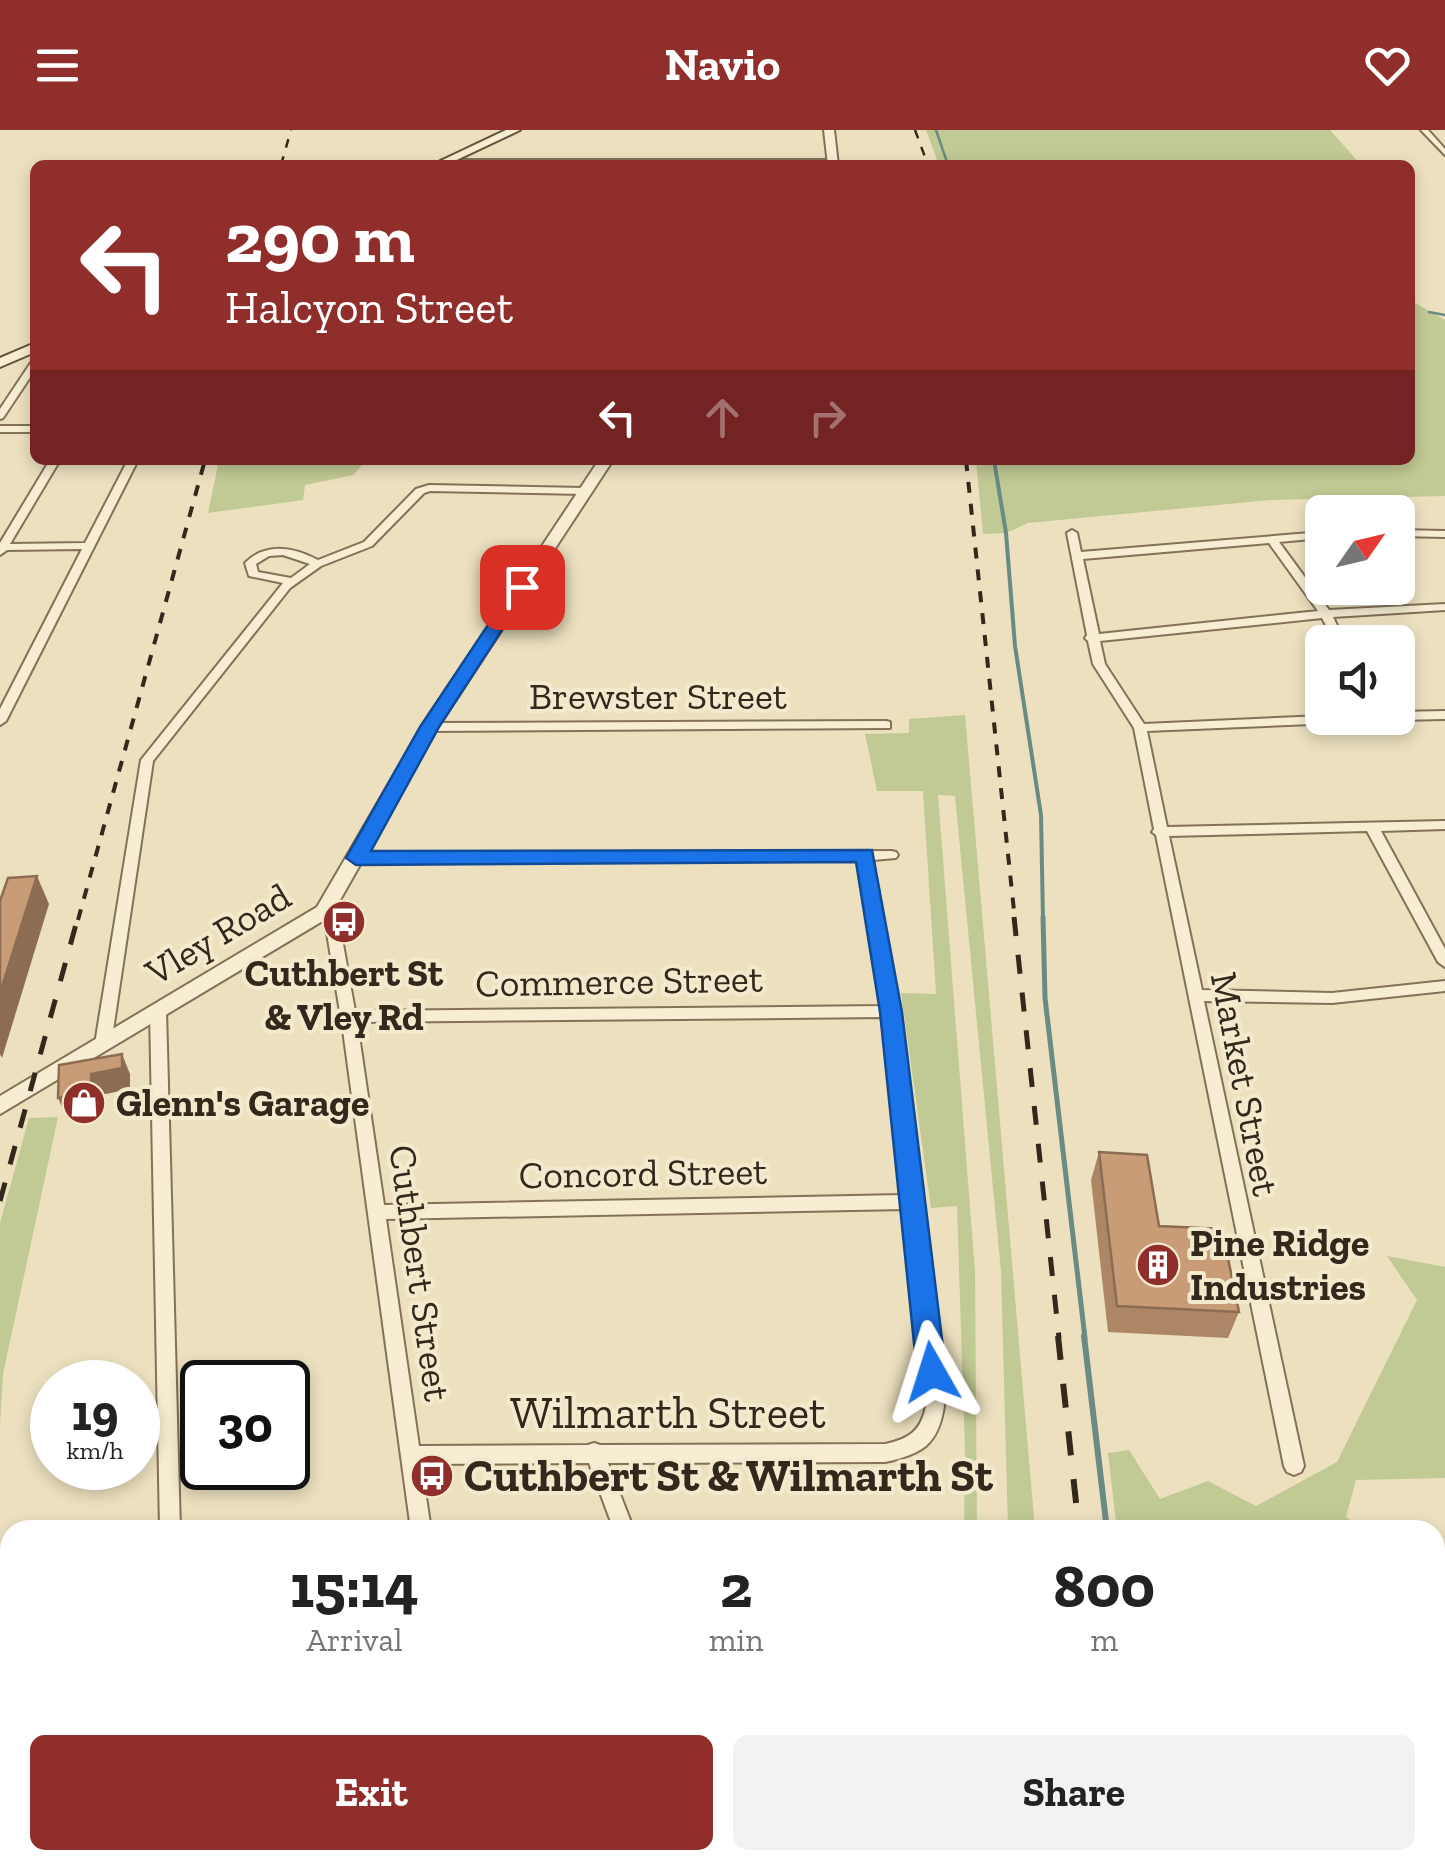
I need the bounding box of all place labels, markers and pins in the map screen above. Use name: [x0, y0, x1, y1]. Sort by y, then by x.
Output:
pin: [480, 545, 565, 630]
bus stop icon: Cuthbert St & Vley Rd: [321, 899, 367, 945]
place label: Cuthbert St & Vley Rd: [245, 950, 444, 1040]
shop icon: Glenn's Garage: [61, 1080, 107, 1126]
place label: Glenn's Garage: [116, 1080, 369, 1126]
place label: Pine Ridge Industries: [1190, 1220, 1369, 1310]
building icon: Pine Ridge Industries: [1135, 1242, 1181, 1288]
place label: Cuthbert St & Wilmarth St: [464, 1449, 994, 1503]
bus stop icon: Cuthbert St & Wilmarth St: [409, 1453, 455, 1499]

